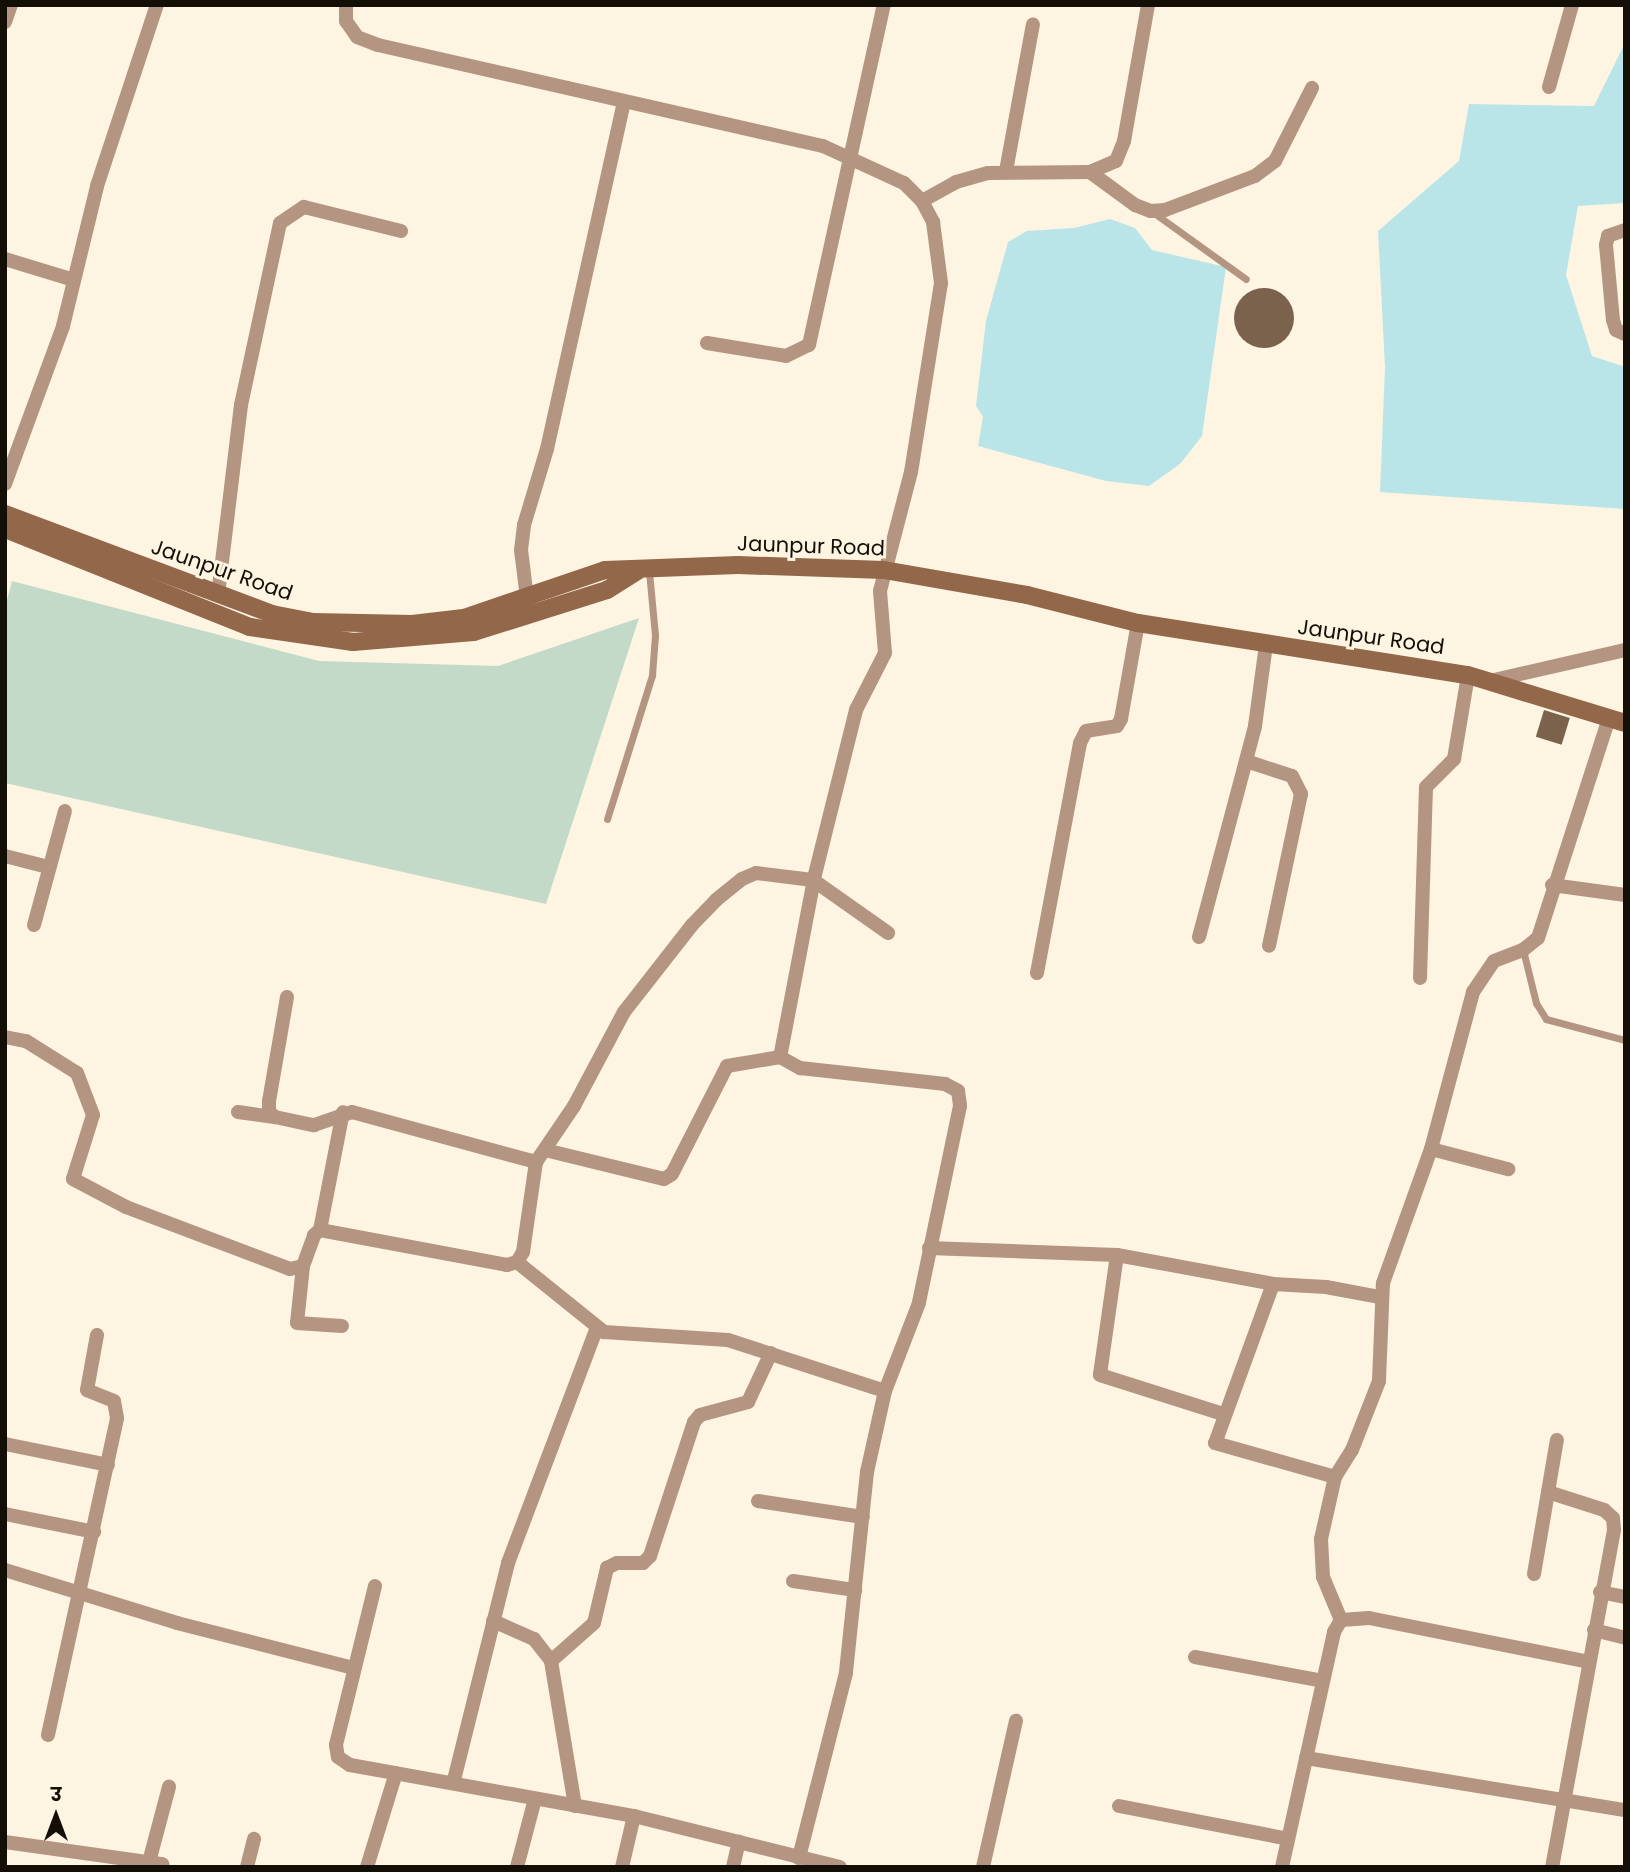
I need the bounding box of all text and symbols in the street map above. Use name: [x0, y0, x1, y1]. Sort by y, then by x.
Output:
street label: Jaunpur Road: [737, 531, 885, 561]
street label: Jaunpur Road: [148, 534, 296, 606]
street label: Jaunpur Road: [1296, 614, 1446, 660]
north arrow: [21, 1781, 91, 1851]
text: उ: [51, 1781, 61, 1808]

